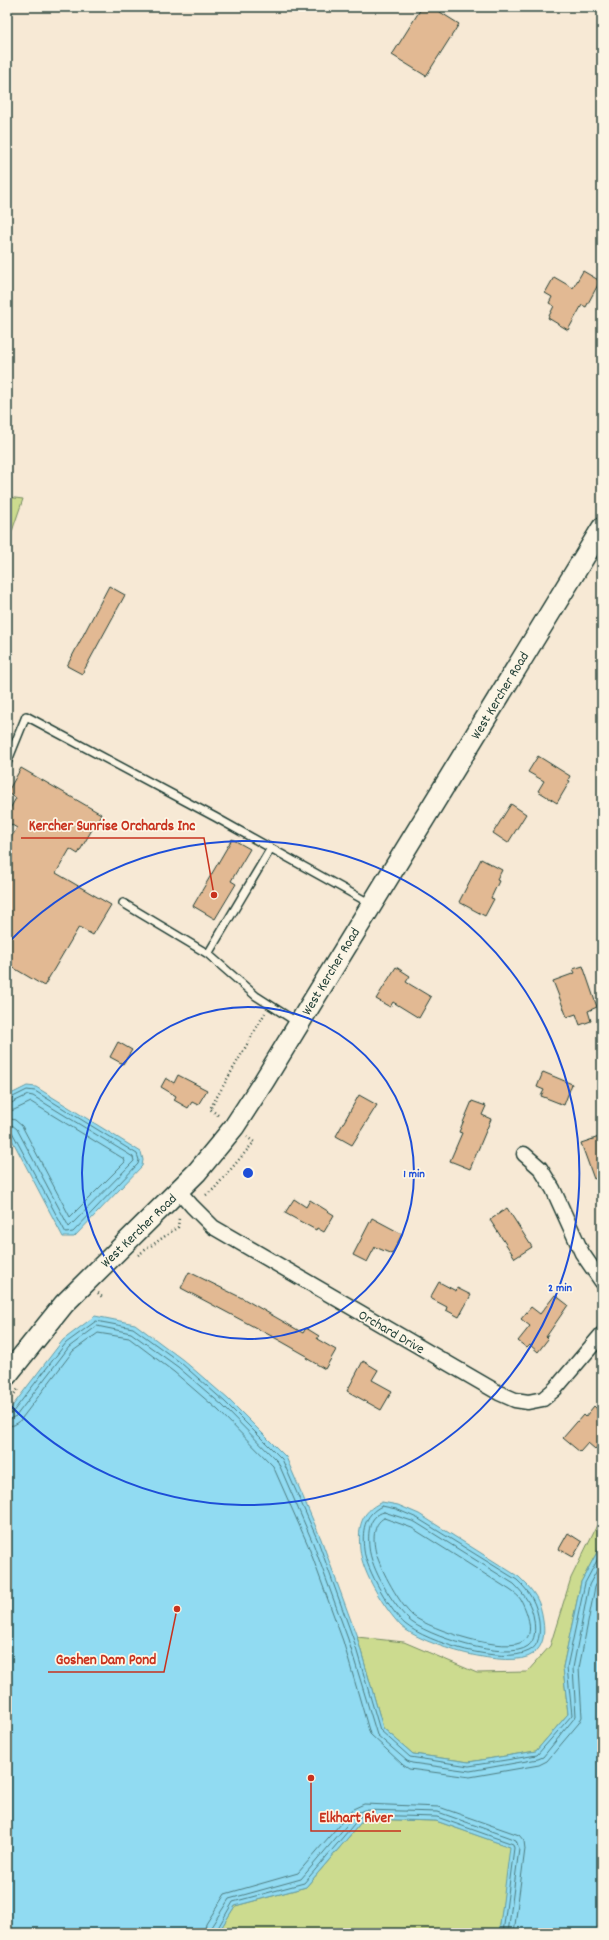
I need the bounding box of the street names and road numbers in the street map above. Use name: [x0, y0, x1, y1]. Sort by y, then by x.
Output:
street label: West Kercher Road: [467, 648, 535, 744]
street label: West Kercher Road: [298, 924, 366, 1020]
street label: West Kercher Road: [97, 1190, 182, 1273]
street label: Orchard Drive: [354, 1306, 428, 1360]

